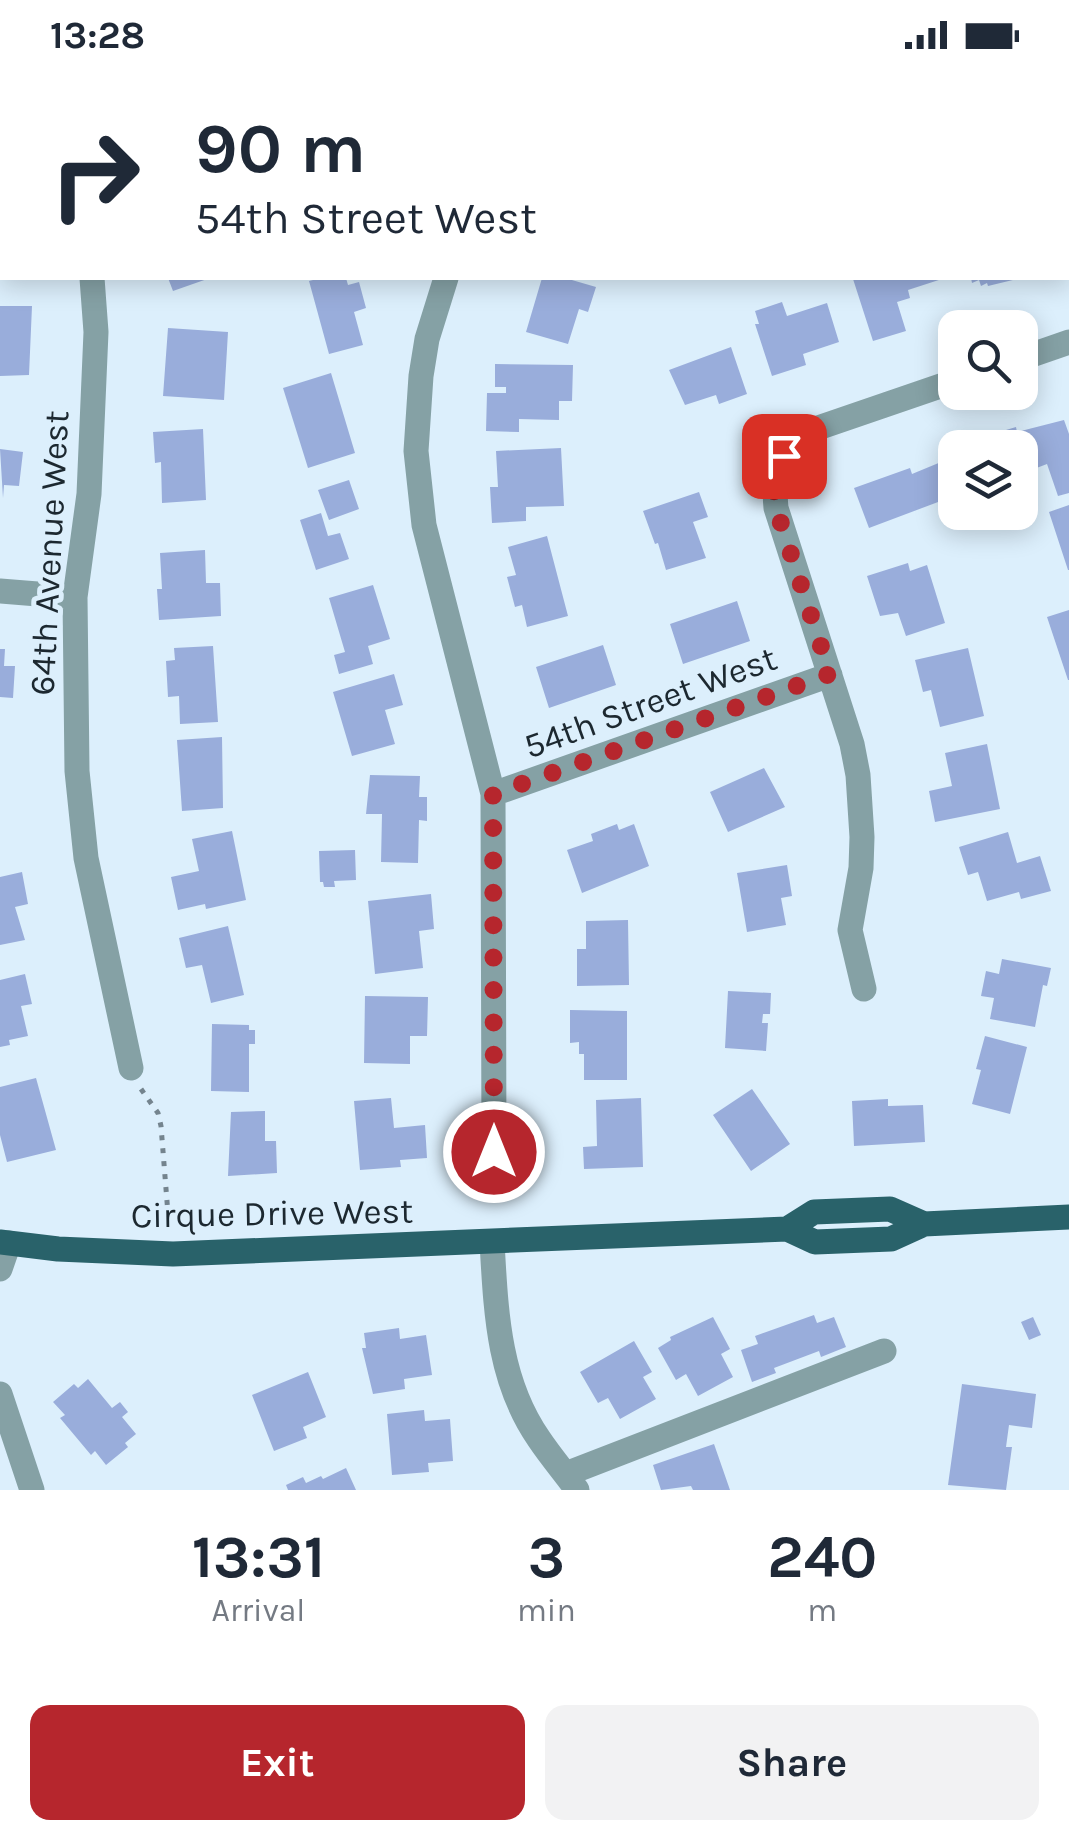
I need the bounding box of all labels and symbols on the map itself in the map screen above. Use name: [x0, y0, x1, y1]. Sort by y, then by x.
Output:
street label: 64th Avenue West: [22, 409, 77, 697]
pin: [742, 414, 827, 499]
street label: 54th Street West: [518, 638, 782, 767]
position arrow: [442, 1100, 546, 1204]
street label: Cirque Drive West: [131, 1191, 413, 1236]

